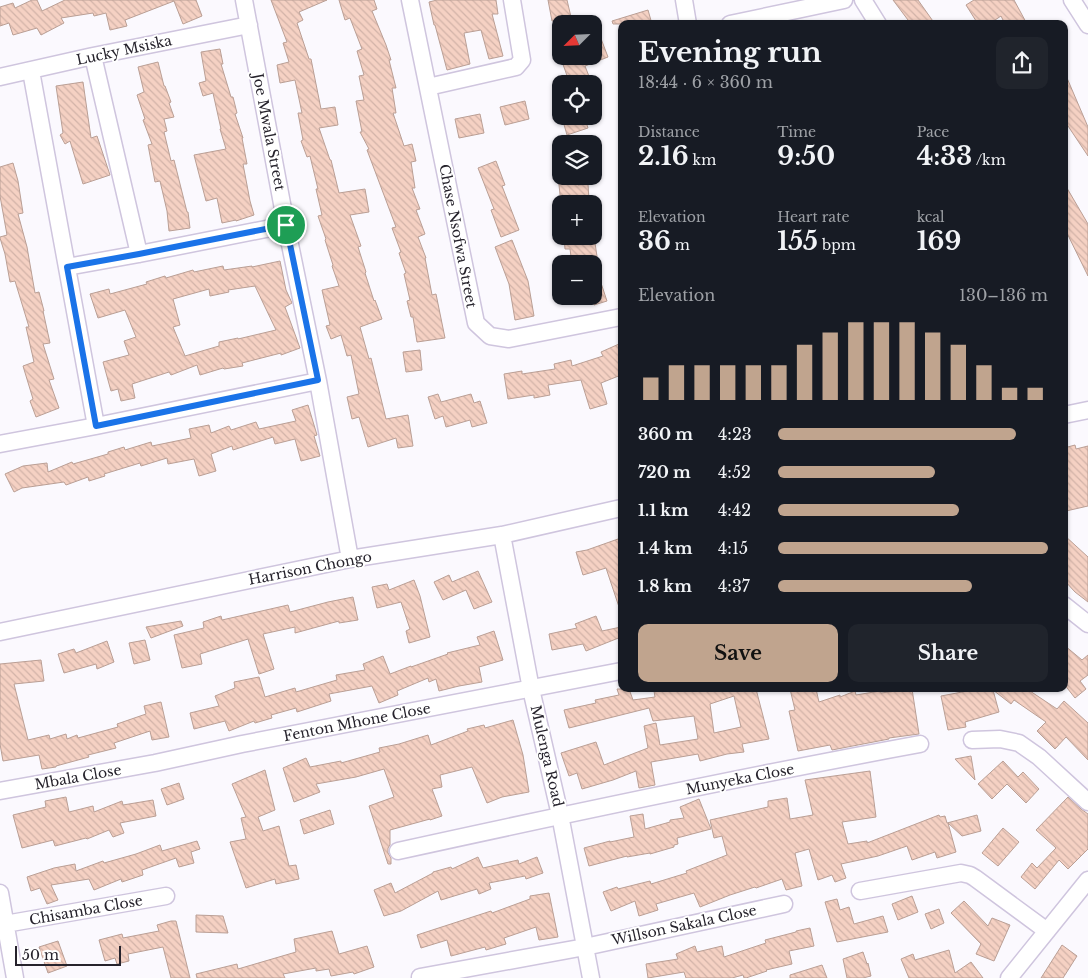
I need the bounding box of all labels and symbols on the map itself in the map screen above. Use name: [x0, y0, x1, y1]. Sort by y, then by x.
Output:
north arrow: [552, 15, 602, 65]
street label: Lucky Msiska: [75, 31, 174, 69]
street label: Joe Mwala Street: [248, 70, 289, 193]
street label: Chase Nsofwa Street: [435, 163, 481, 310]
pin: [265, 204, 307, 246]
street label: Harrison Chongo: [247, 547, 373, 589]
street label: Fenton Mhone Close: [282, 699, 432, 745]
street label: Mulenga Road: [527, 703, 568, 809]
street label: Munyeka Close: [684, 760, 796, 798]
street label: Mbala Close: [33, 761, 123, 793]
street label: Chisamba Close: [28, 891, 144, 929]
street label: Willson Sakala Close: [609, 901, 758, 949]
scale bar: [15, 943, 121, 966]

